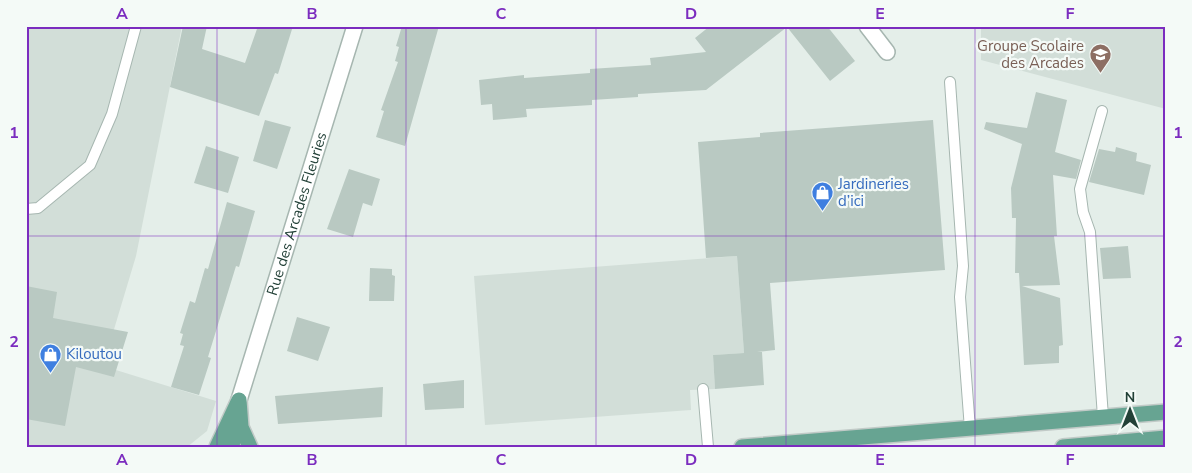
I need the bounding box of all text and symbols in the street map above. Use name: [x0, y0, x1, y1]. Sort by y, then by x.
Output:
text: A: [116, 3, 128, 25]
text: B: [306, 3, 318, 25]
text: C: [496, 3, 507, 25]
text: D: [685, 3, 697, 25]
text: E: [875, 3, 885, 25]
text: F: [1066, 3, 1075, 25]
place label: Groupe Scolaire des Arcades: [977, 36, 1084, 73]
school or university icon: Groupe Scolaire des Arcades: [1088, 43, 1112, 74]
text: 1: [9, 122, 19, 144]
text: 1: [1173, 122, 1183, 144]
street label: Rue des Arcades Fleuries: [262, 130, 332, 298]
place label: Jardineries d’ici: [837, 174, 909, 211]
shop icon: Jardineries d’ici: [810, 181, 834, 212]
text: 2: [9, 331, 19, 353]
text: 2: [1173, 331, 1183, 353]
shop icon: Kiloutou: [38, 342, 62, 373]
place label: Kiloutou: [66, 344, 122, 364]
north arrow: [1104, 386, 1154, 436]
text: N: [1125, 388, 1135, 407]
text: A: [116, 449, 128, 471]
text: B: [306, 449, 318, 471]
text: C: [496, 449, 507, 471]
text: D: [685, 449, 697, 471]
text: E: [875, 449, 885, 471]
text: F: [1066, 449, 1075, 471]

